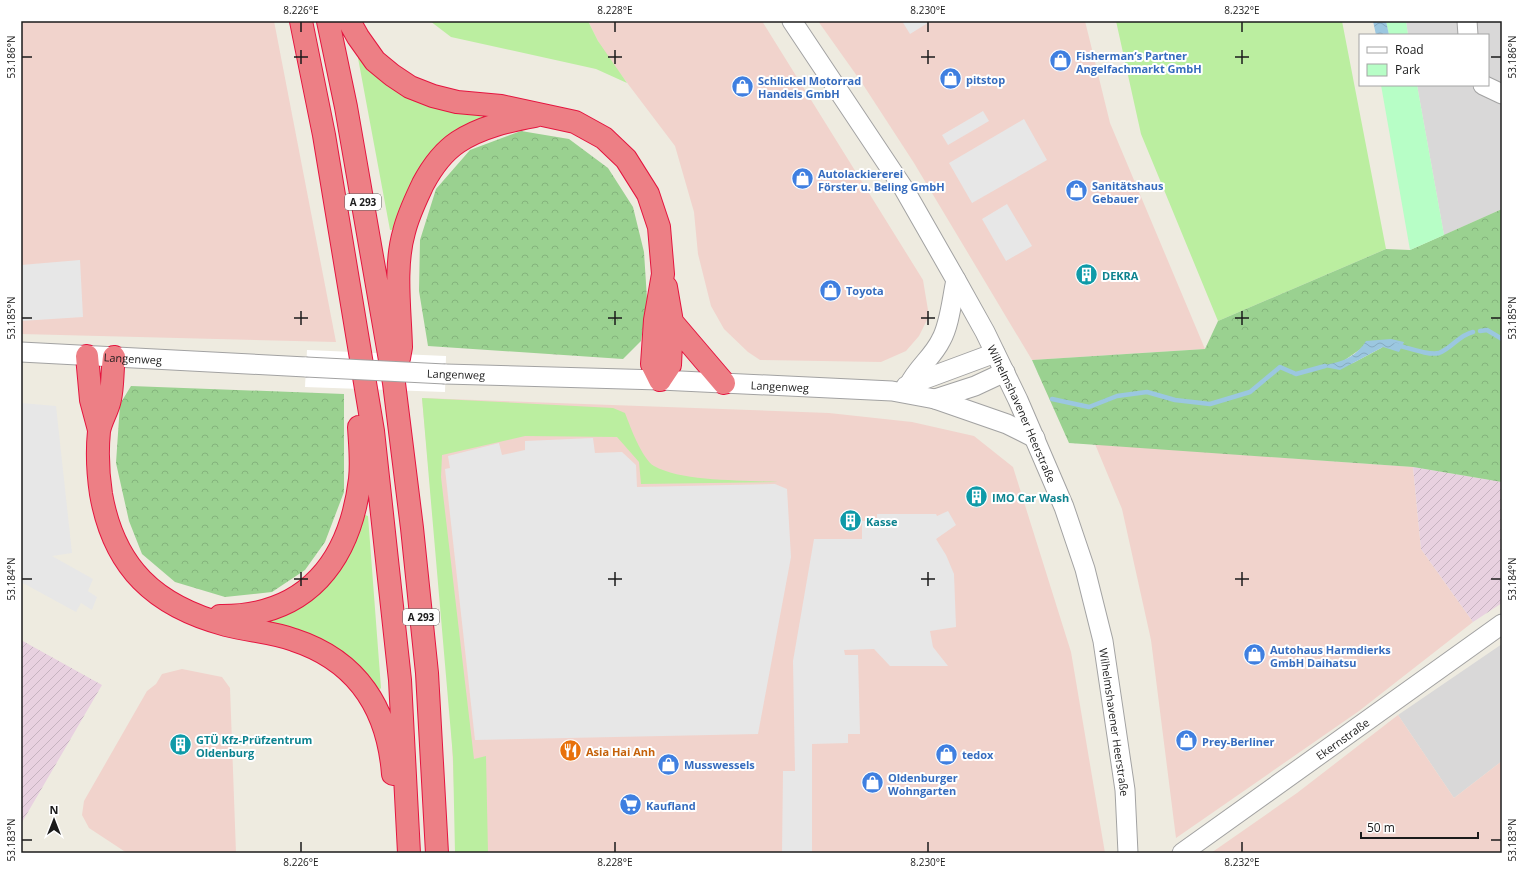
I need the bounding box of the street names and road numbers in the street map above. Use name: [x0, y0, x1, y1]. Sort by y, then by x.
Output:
road number: A 293: [345, 194, 381, 210]
street label: Wilhelmshavener Heerstraße: [985, 342, 1060, 485]
street label: Langenweg: [103, 349, 162, 367]
street label: Langenweg: [427, 365, 485, 383]
street label: Langenweg: [750, 377, 809, 395]
road number: A 293: [403, 609, 439, 625]
street label: Wilhelmshavener Heerstraße: [1097, 647, 1133, 797]
street label: Ekernstraße: [1313, 714, 1372, 763]

